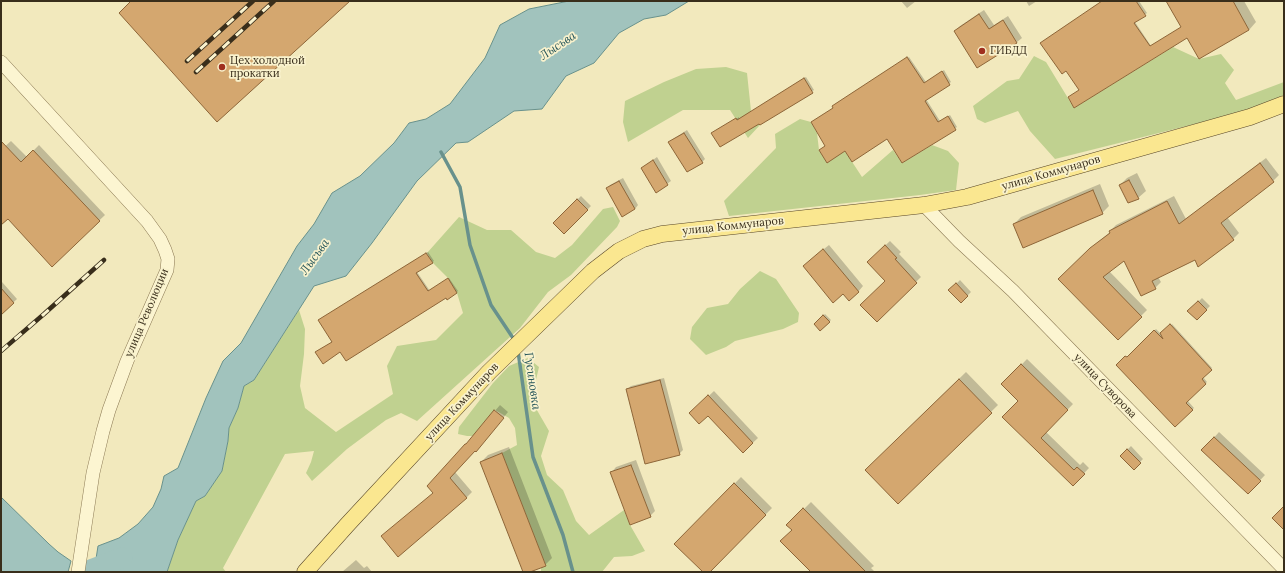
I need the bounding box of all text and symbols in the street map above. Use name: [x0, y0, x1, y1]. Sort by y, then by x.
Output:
water label: Лысьва: [537, 29, 579, 63]
place label: ГИБДД: [990, 44, 1027, 58]
marker: ГИБДД: [977, 46, 987, 56]
place label: Цех холодной прокатки: [230, 54, 305, 80]
marker: Цех холодной прокатки: [217, 62, 227, 72]
street label: улица Коммунаров: [1000, 153, 1102, 193]
street label: улица Коммунаров: [682, 214, 784, 238]
water label: Лысьва: [297, 236, 333, 278]
street label: улица Революции: [122, 267, 172, 359]
water label: Гусиновка: [521, 351, 543, 411]
street label: улица Суворова: [1071, 351, 1139, 421]
street label: улица Коммунаров: [423, 360, 501, 444]

